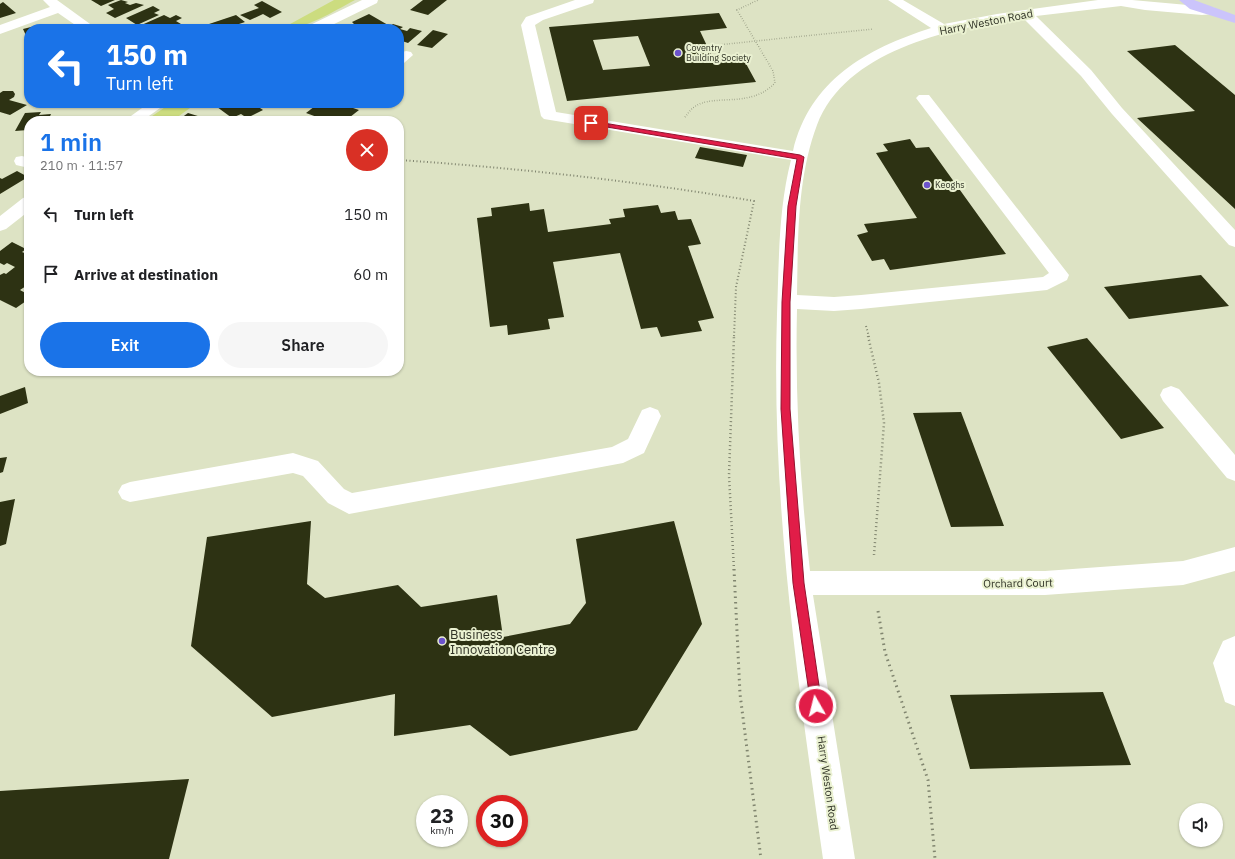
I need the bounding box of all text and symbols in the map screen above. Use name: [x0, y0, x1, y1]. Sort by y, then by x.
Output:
street label: Harry Weston Road: [938, 6, 1034, 38]
text: 150 m: [106, 36, 188, 73]
icon: left: [40, 40, 92, 92]
place label: Coventry Building Society: [686, 42, 751, 63]
marker: Coventry Building Society: [673, 48, 683, 58]
text: Turn left: [106, 72, 174, 95]
pin: [574, 106, 608, 140]
icon: arrive: [580, 112, 602, 134]
text: 1 min: [40, 126, 102, 158]
button: close: [346, 129, 388, 171]
text: 210 m · 11:57: [40, 157, 123, 174]
place label: Keoghs: [935, 179, 965, 190]
marker: Keoghs: [922, 180, 932, 190]
icon: left: [40, 203, 62, 225]
text: Turn left: [74, 205, 134, 224]
text: 150 m: [344, 205, 388, 224]
icon: arrive: [40, 263, 62, 285]
text: Arrive at destination: [74, 265, 218, 284]
text: 60 m: [353, 265, 388, 284]
button: Exit: [40, 322, 210, 368]
button: Share: [218, 322, 388, 368]
street label: Orchard Court: [983, 575, 1053, 591]
place label: Business Innovation Centre: [450, 626, 555, 658]
marker: Business Innovation Centre: [437, 636, 447, 646]
position arrow: [795, 685, 837, 727]
street label: Harry Weston Road: [814, 735, 842, 831]
speed limit sign: 30: [476, 795, 528, 847]
text: 23: [430, 802, 454, 829]
map controls: [1179, 803, 1223, 847]
button: sound: [1179, 803, 1223, 847]
text: km/h: [430, 824, 454, 837]

